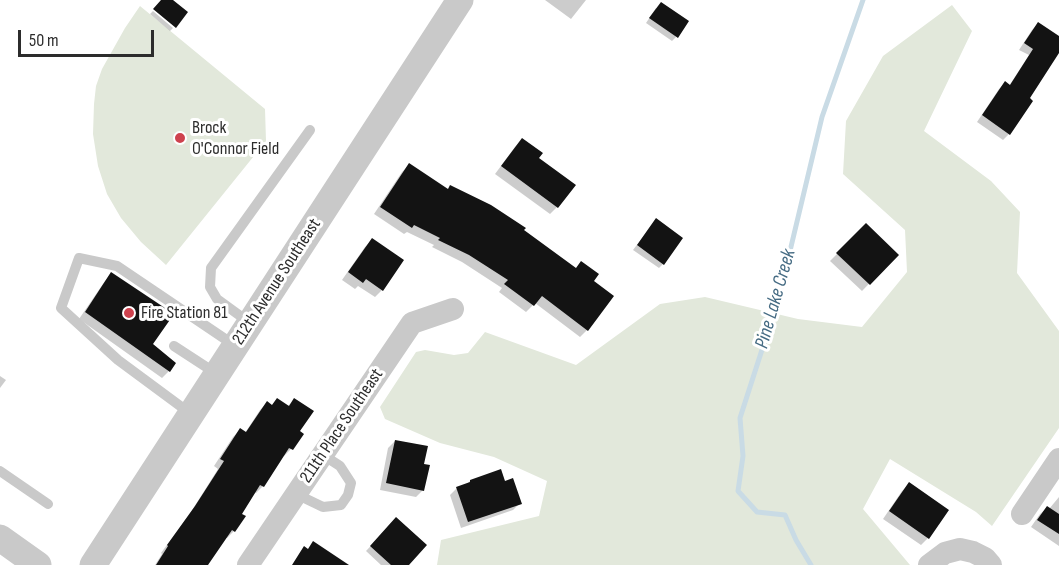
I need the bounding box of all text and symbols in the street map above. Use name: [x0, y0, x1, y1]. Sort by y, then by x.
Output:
scale bar: [21, 18, 158, 56]
text: 50 m: [29, 30, 59, 51]
place label: Brock O'Connor Field: [192, 117, 279, 160]
marker: Brock O'Connor Field: [173, 131, 187, 145]
street label: 212th Avenue Southeast: [228, 215, 326, 349]
water label: Pine Lake Creek: [750, 247, 802, 351]
place label: Fire Station 81: [141, 302, 228, 324]
marker: Fire Station 81: [122, 306, 136, 320]
street label: 211th Place Southeast: [296, 365, 388, 487]

